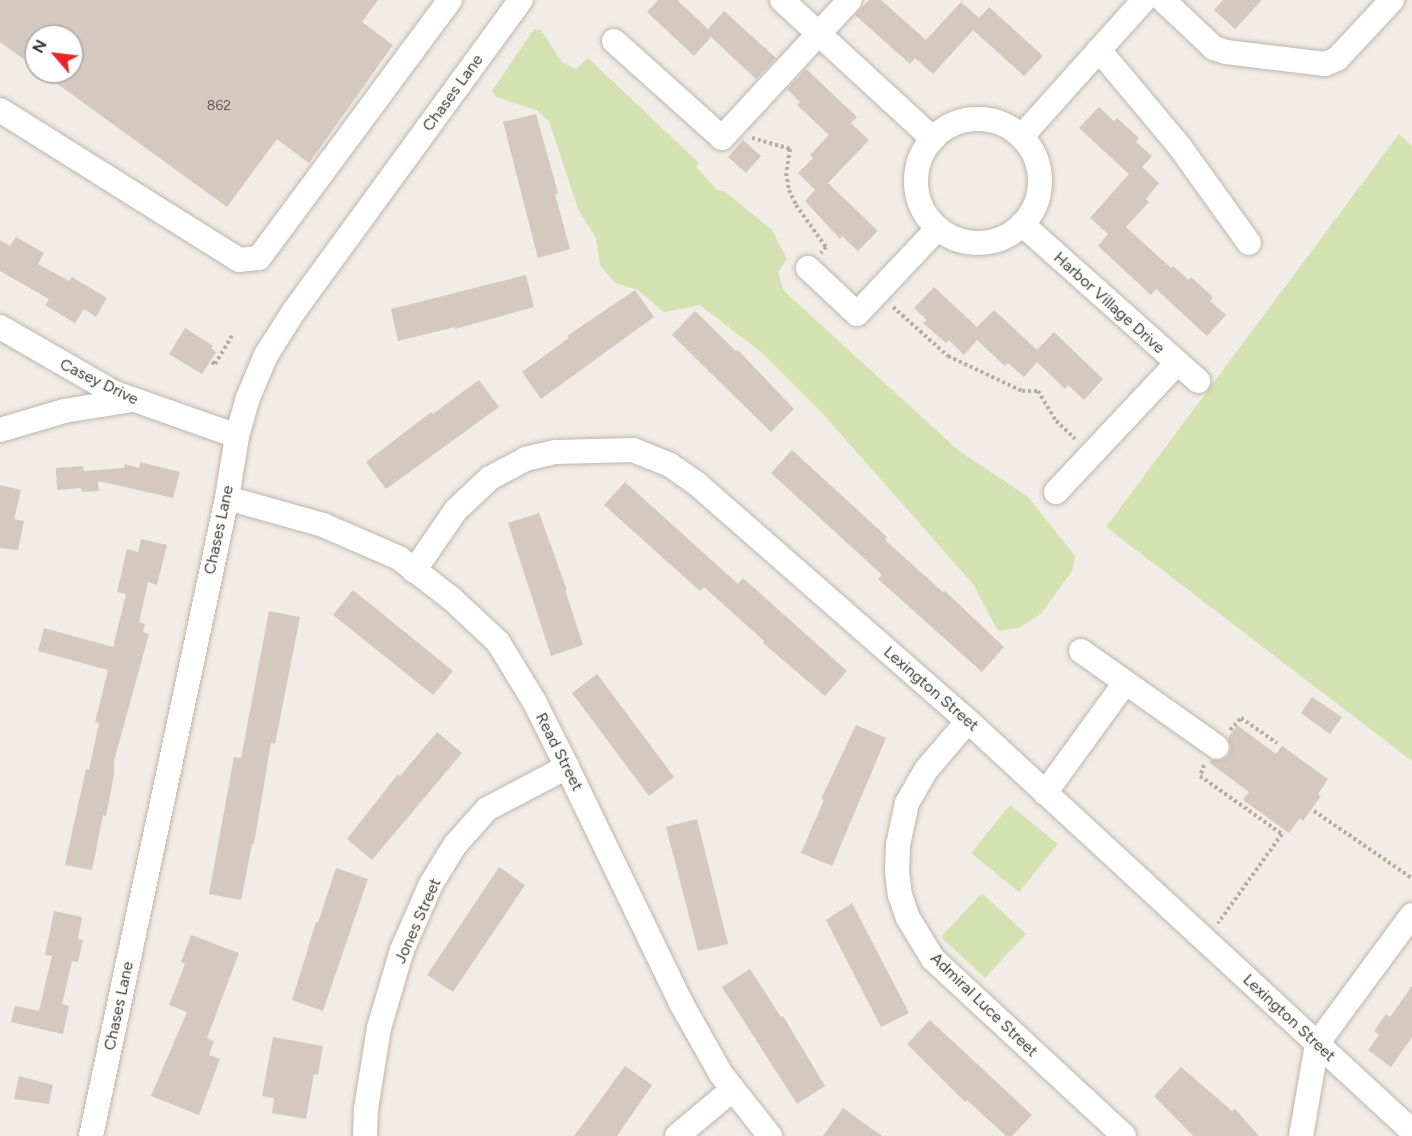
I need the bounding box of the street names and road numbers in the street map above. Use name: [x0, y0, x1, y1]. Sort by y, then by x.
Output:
street label: Chases Lane: [419, 51, 487, 135]
street label: Harbor Village Drive: [1050, 248, 1168, 358]
street label: Casey Drive: [57, 355, 141, 409]
street label: Chases Lane: [200, 484, 238, 576]
street label: Lexington Street: [880, 643, 982, 735]
street label: Read Street: [531, 710, 587, 794]
street label: Jones Street: [391, 875, 445, 967]
street label: Admiral Luce Street: [926, 949, 1042, 1061]
street label: Chases Lane: [100, 960, 138, 1052]
street label: Lexington Street: [1239, 970, 1339, 1066]

